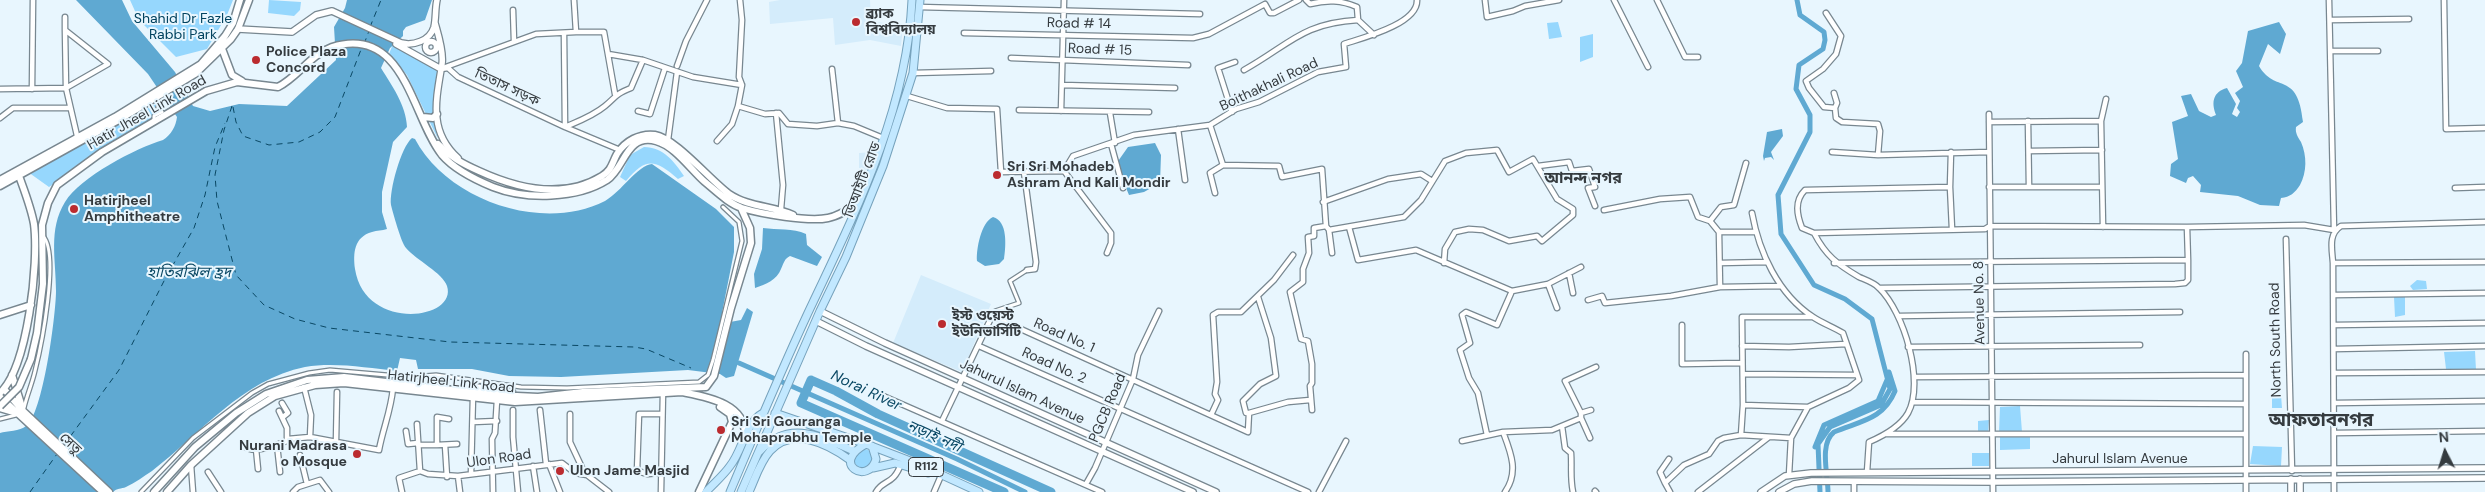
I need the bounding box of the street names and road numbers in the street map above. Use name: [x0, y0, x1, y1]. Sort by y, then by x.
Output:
street label: Road # 14: [1047, 15, 1111, 33]
street label: Road # 15: [1068, 40, 1132, 60]
street label: Boithakhali Road: [1217, 55, 1321, 115]
street label: তিতাস সড়ক: [472, 66, 542, 110]
street label: Hatir Jheel Link Road: [84, 72, 210, 154]
street label: ডিআইটি রোড: [841, 140, 885, 220]
street label: Avenue No. 8: [1971, 261, 1989, 345]
street label: North South Road: [2267, 283, 2285, 397]
street label: Road No. 1: [1031, 315, 1097, 357]
street label: Road No. 2: [1019, 344, 1089, 388]
street label: Jahurul Islam Avenue: [957, 356, 1087, 428]
street label: Hatirjheel Link Road: [387, 367, 515, 397]
street label: PGCB Road: [1086, 371, 1130, 445]
street label: সেতু: [56, 430, 84, 458]
street label: Ulon Road: [466, 446, 532, 472]
street label: Jahurul Islam Avenue: [2052, 451, 2188, 467]
road number: R112: [908, 458, 944, 477]

